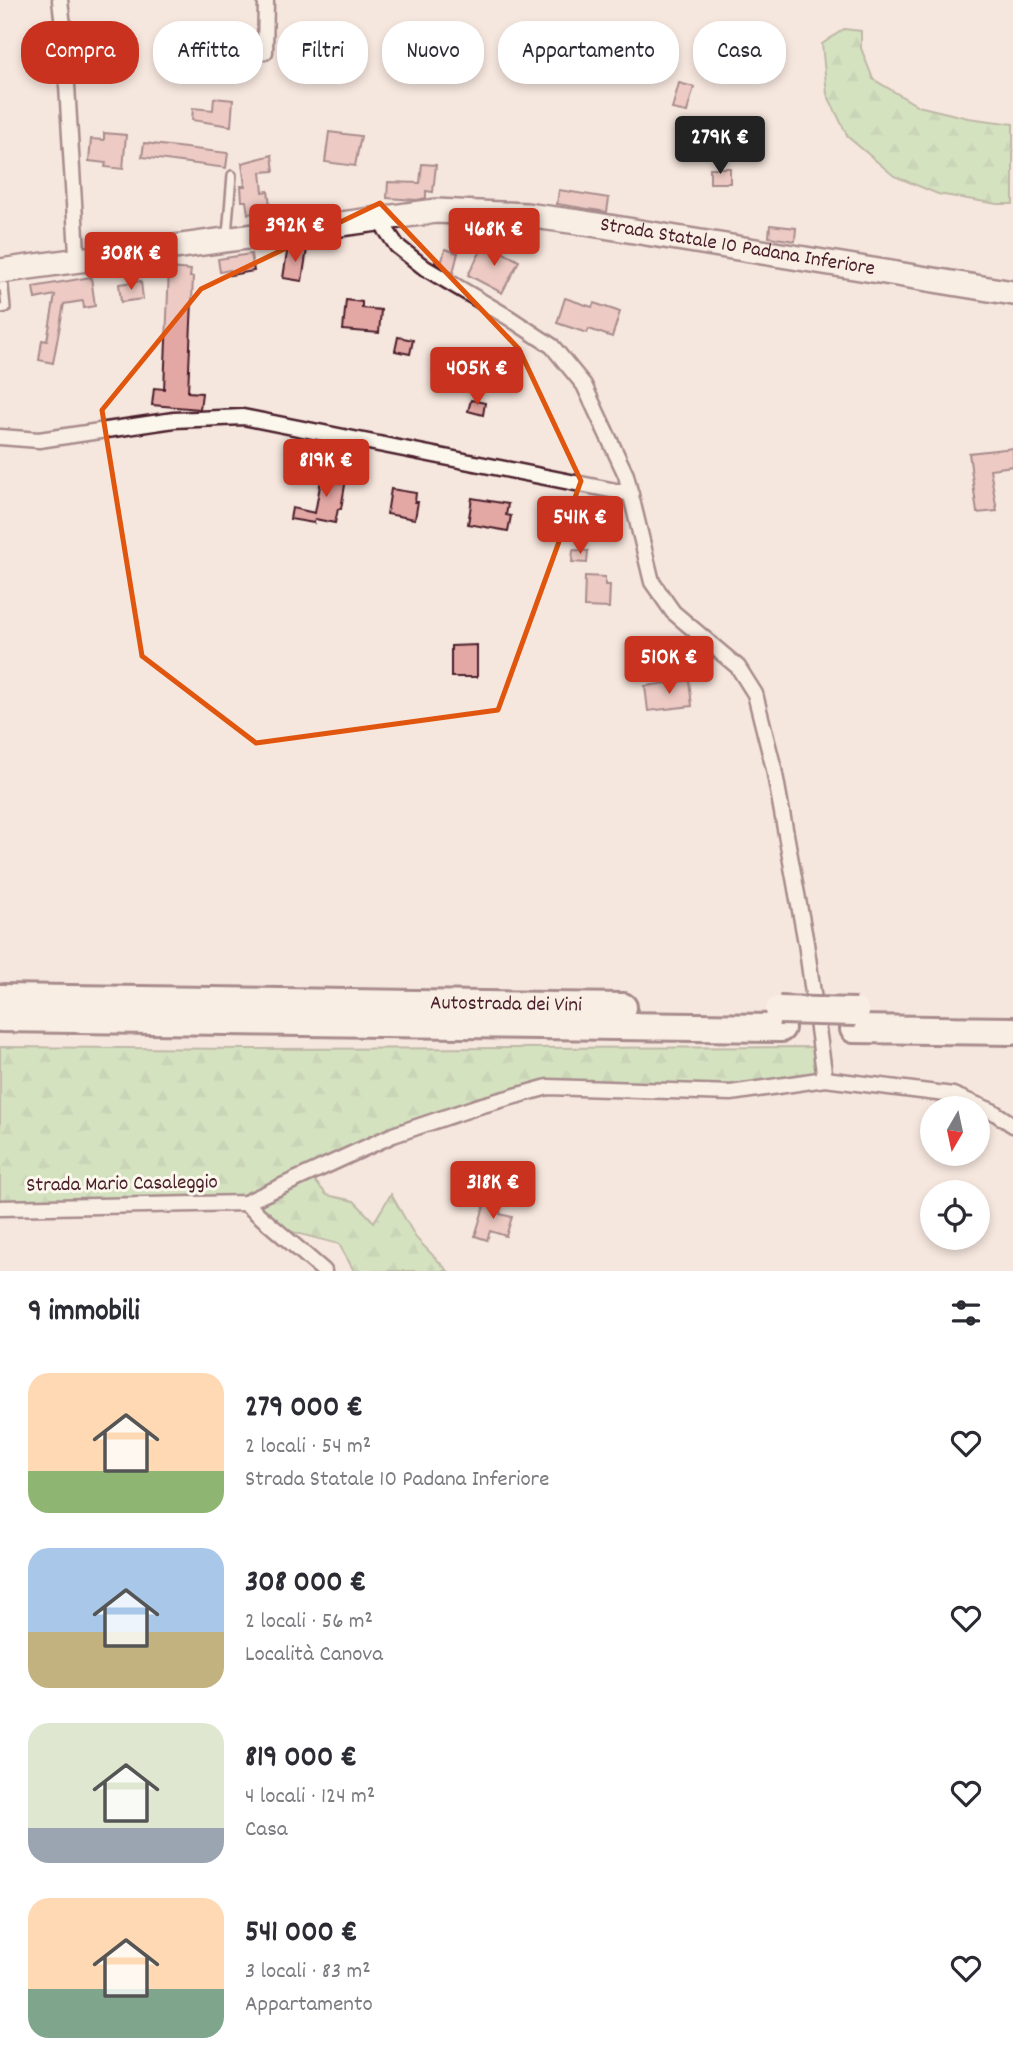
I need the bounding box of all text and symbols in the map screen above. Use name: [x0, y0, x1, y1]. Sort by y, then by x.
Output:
chip: Compra: [21, 21, 139, 84]
chip: Affitta: [153, 21, 263, 84]
chip: Filtri: [277, 21, 368, 84]
chip: Nuovo: [382, 21, 484, 84]
chip: Appartamento: [498, 21, 679, 84]
chip: Casa: [693, 21, 786, 84]
pin: 279K €: [663, 116, 777, 176]
text: 279K €: [691, 122, 749, 155]
pin: 392K €: [238, 204, 352, 264]
pin: 468K €: [437, 208, 551, 268]
text: 392K €: [265, 210, 325, 243]
street label: Strada Statale 10 Padana Inferiore: [598, 211, 877, 285]
text: 468K €: [465, 214, 523, 247]
pin: 308K €: [74, 232, 188, 292]
text: 308K €: [101, 238, 161, 271]
pin: 405K €: [420, 348, 534, 407]
text: 405K €: [446, 353, 508, 386]
pin: 819K €: [269, 440, 383, 499]
text: 819K €: [299, 445, 353, 478]
pin: 541K €: [523, 496, 637, 556]
text: 541K €: [553, 502, 607, 535]
pin: 510K €: [612, 636, 726, 696]
text: 510K €: [641, 642, 697, 675]
street label: Autostrada dei Vini: [430, 989, 582, 1021]
north arrow: [920, 1096, 990, 1166]
map controls: [920, 1096, 990, 1250]
pin: 318K €: [436, 1162, 550, 1221]
text: 318K €: [466, 1167, 520, 1200]
street label: Strada Mario Casaleggio: [26, 1168, 218, 1202]
button: locate: [920, 1180, 990, 1250]
text: 9 immobili: [28, 1292, 140, 1335]
icon: filters: [947, 1294, 985, 1332]
text: 279 000 €: [245, 1388, 363, 1431]
icon: home: [84, 1401, 168, 1485]
icon: heart: [947, 1424, 985, 1462]
text: 2 locali · 54 m²: [245, 1431, 371, 1464]
text: Strada Statale 10 Padana Inferiore: [245, 1464, 549, 1497]
text: 308 000 €: [245, 1563, 366, 1606]
icon: home: [84, 1576, 168, 1660]
icon: heart: [947, 1599, 985, 1637]
text: 2 locali · 56 m²: [245, 1606, 373, 1639]
text: Località Canova: [245, 1639, 383, 1672]
text: 819 000 €: [245, 1738, 357, 1781]
icon: home: [84, 1751, 168, 1835]
icon: heart: [947, 1774, 985, 1812]
text: 4 locali · 124 m²: [245, 1781, 375, 1814]
text: Casa: [245, 1814, 288, 1847]
text: 541 000 €: [245, 1913, 357, 1956]
icon: home: [84, 1926, 168, 2010]
icon: heart: [947, 1949, 985, 1987]
text: 3 locali · 83 m²: [245, 1956, 371, 1989]
text: Appartamento: [245, 1989, 373, 2022]

